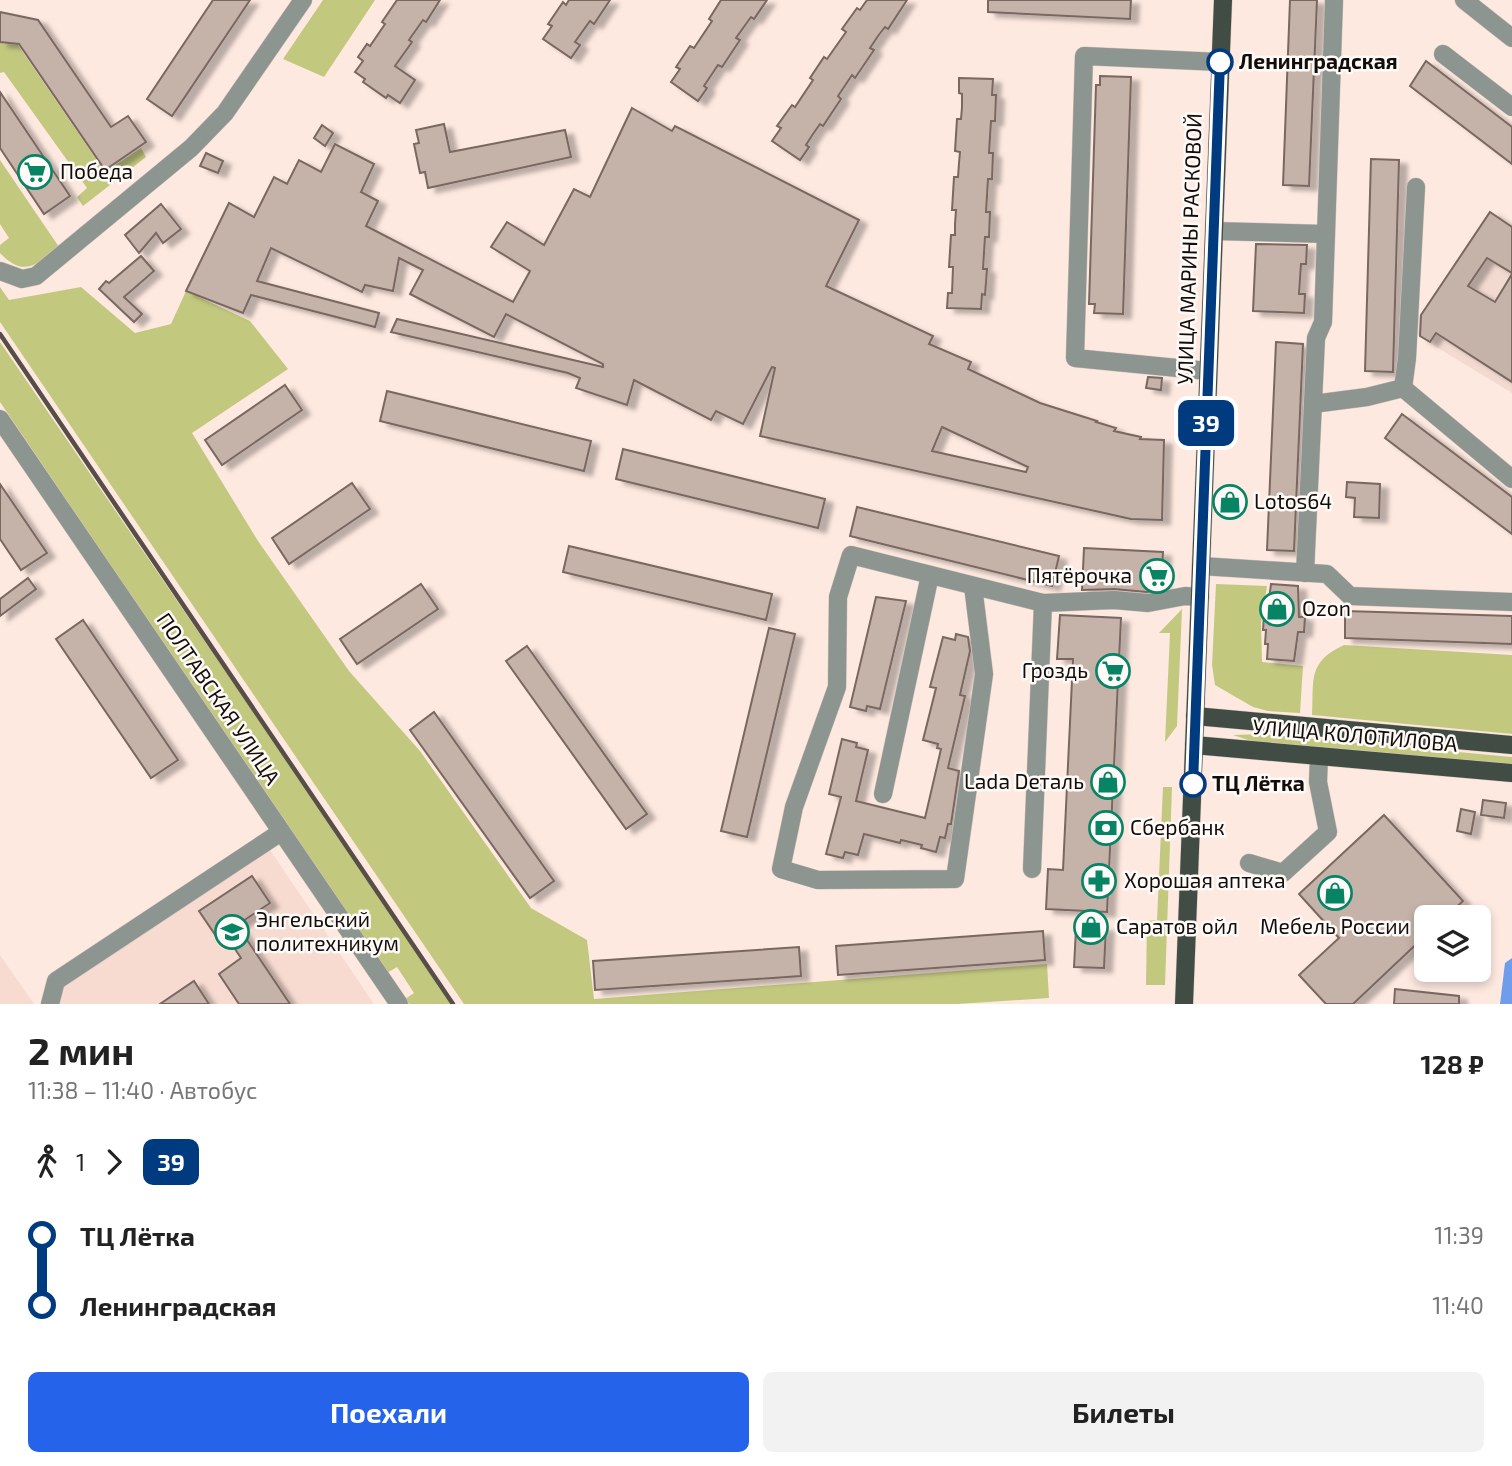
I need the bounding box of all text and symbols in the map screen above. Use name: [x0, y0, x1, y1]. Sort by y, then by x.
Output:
place label: Ленинградская: [1239, 48, 1398, 73]
marker: Ленинградская: [1207, 49, 1233, 75]
street label: УЛИЦА МАРИНЫ РАСКОВОЙ: [1171, 113, 1206, 385]
supermarket icon: Победа: [16, 153, 54, 191]
place label: Победа: [60, 158, 133, 183]
line badge: 39: [1174, 400, 1238, 446]
text: 39: [1192, 408, 1220, 437]
shop icon: Lotos64: [1211, 483, 1249, 521]
place label: Lotos64: [1254, 488, 1332, 513]
supermarket icon: Пятёрочка: [1138, 557, 1176, 595]
place label: Пятёрочка: [1027, 562, 1132, 587]
shop icon: Ozon: [1258, 590, 1296, 628]
place label: Ozon: [1302, 595, 1351, 620]
street label: ПОЛТАВСКАЯ УЛИЦА: [152, 608, 286, 789]
supermarket icon: Гроздь: [1094, 652, 1132, 690]
place label: Гроздь: [1022, 657, 1088, 682]
street label: УЛИЦА КОЛОТИЛОВА: [1252, 713, 1459, 756]
shop icon: Lada Dеталь: [1089, 763, 1127, 801]
place label: Lada Dеталь: [964, 768, 1084, 793]
place label: ТЦ Лётка: [1212, 770, 1305, 795]
marker: ТЦ Лётка: [1180, 771, 1206, 797]
bank icon: Сбербанк: [1087, 809, 1125, 847]
place label: Сбербанк: [1130, 814, 1225, 839]
pharmacy icon: Хорошая аптека: [1080, 862, 1118, 900]
place label: Хорошая аптека: [1124, 867, 1285, 892]
shop icon: Мебель России: [1316, 874, 1354, 912]
map controls: [1414, 905, 1491, 982]
button: layers: [1414, 905, 1491, 982]
place label: Энгельский политехникум: [256, 906, 399, 956]
shop icon: Саратов ойл: [1072, 908, 1110, 946]
school or university icon: Энгельский политехникум: [213, 913, 251, 951]
place label: Саратов ойл: [1116, 913, 1238, 938]
place label: Мебель России: [1260, 913, 1410, 938]
text: 2 мин: [28, 1027, 134, 1073]
text: 128 ₽: [1420, 1048, 1484, 1079]
text: 11:38 – 11:40 · Автобус: [28, 1076, 257, 1104]
icon: walk: [28, 1143, 66, 1181]
icon: forward: [95, 1143, 133, 1181]
text: 39: [157, 1147, 185, 1176]
text: 1: [76, 1148, 85, 1176]
text: ТЦ Лётка: [80, 1220, 195, 1251]
text: 11:39: [1434, 1221, 1484, 1249]
text: Ленинградская: [80, 1290, 276, 1321]
text: 11:40: [1432, 1291, 1484, 1319]
button: Поехали: [28, 1372, 749, 1452]
button: Билеты: [763, 1372, 1484, 1452]

